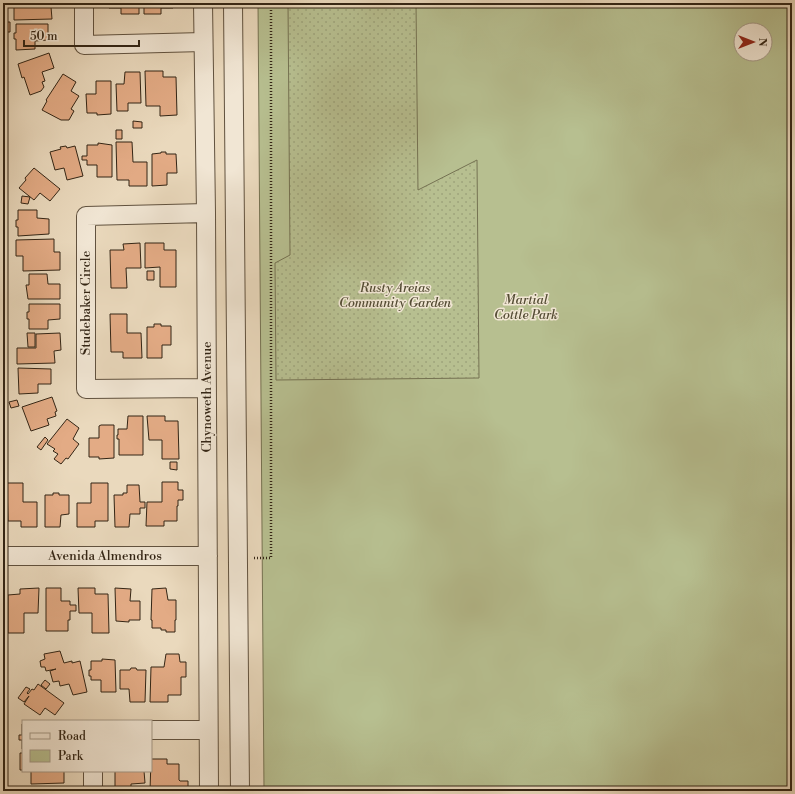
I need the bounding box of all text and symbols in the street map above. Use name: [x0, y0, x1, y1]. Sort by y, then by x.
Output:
scale bar: [24, 22, 139, 48]
north arrow: [733, 22, 773, 62]
text: 50 m: [30, 29, 58, 44]
text: N: [755, 38, 769, 47]
street label: Studebaker Circle: [78, 250, 94, 355]
park label: Rusty Areias Community Garden: [339, 280, 452, 311]
park label: Martial Cottle Park: [494, 292, 558, 323]
street label: Chynoweth Avenue: [199, 341, 215, 453]
street label: Avenida Almendros: [47, 548, 162, 564]
legend: [22, 720, 152, 772]
text: Road: [58, 729, 86, 744]
text: Park: [58, 749, 84, 764]

